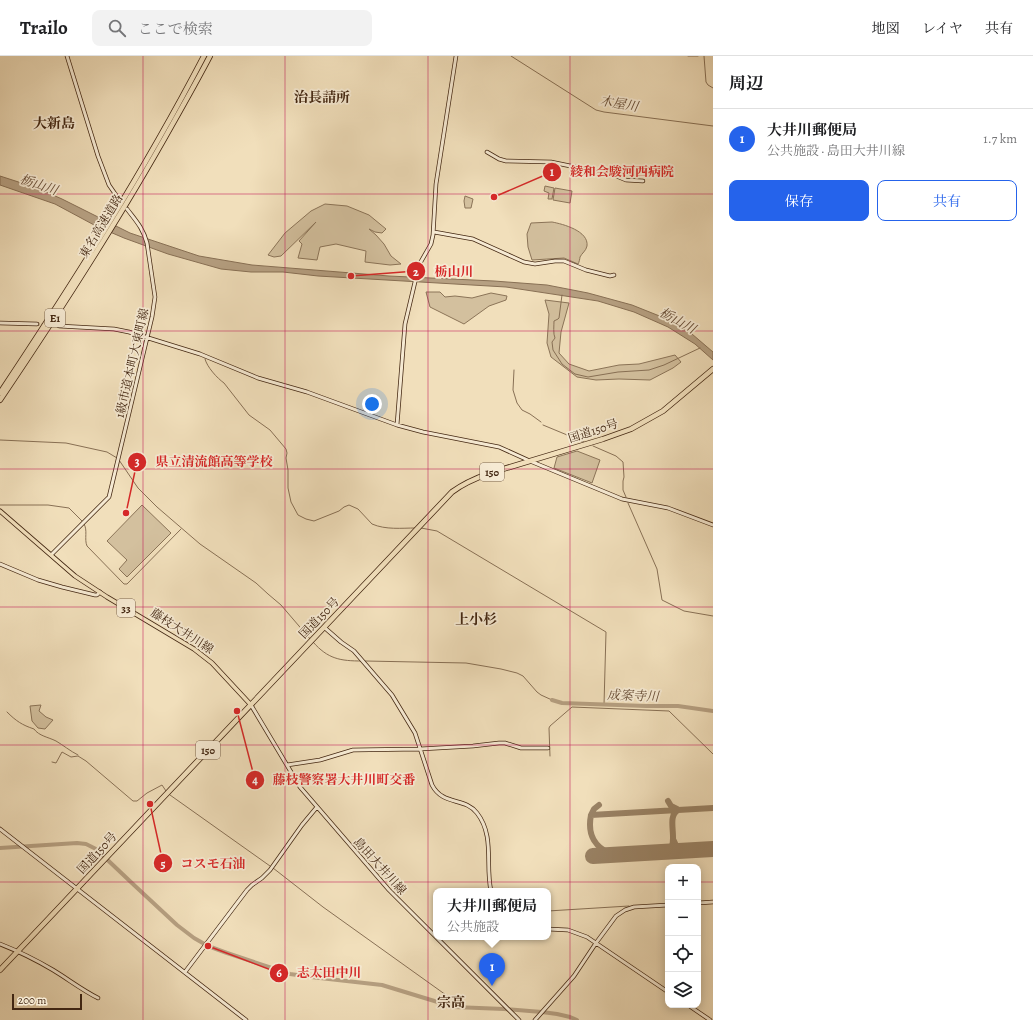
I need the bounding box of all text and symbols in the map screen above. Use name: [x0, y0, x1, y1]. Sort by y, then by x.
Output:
search box: [92, 10, 372, 46]
text: Trailo: [20, 15, 68, 41]
icon: search: [106, 17, 128, 39]
text: ここで検索: [138, 19, 213, 39]
text: 地図: [872, 19, 900, 38]
text: レイヤ: [922, 19, 963, 38]
text: 共有: [985, 19, 1013, 38]
text: 周辺: [729, 72, 763, 95]
district label: 治長請所: [294, 88, 350, 107]
water label: 木屋川: [598, 92, 642, 116]
district label: 大新島: [33, 114, 75, 133]
text: 大井川郵便局: [767, 120, 857, 140]
text: 1: [740, 130, 744, 147]
text: 1.7 km: [983, 130, 1017, 147]
text: 公共施設 · 島田大井川線: [767, 142, 905, 159]
callout: 綾和会駿河西病院: [542, 159, 682, 184]
text: 綾和会駿河西病院: [570, 163, 674, 180]
text: 1: [550, 164, 555, 180]
water label: 栃山川: [18, 170, 62, 200]
button: 保存: [729, 180, 869, 221]
button: 共有: [877, 180, 1017, 221]
street label: 東名高速道路: [76, 191, 126, 261]
callout: 栃山川: [406, 259, 481, 284]
text: 栃山川: [434, 263, 474, 280]
text: 2: [413, 264, 419, 280]
water label: 栃山川: [657, 304, 701, 338]
street label: 1級市道本町大東町線: [112, 307, 152, 419]
road number: E1: [45, 309, 65, 327]
your location: [362, 394, 382, 414]
street label: 国道150号: [566, 415, 620, 447]
callout: 県立清流館高等学校: [127, 449, 280, 474]
text: 県立清流館高等学校: [155, 453, 273, 470]
text: 3: [134, 454, 140, 470]
road number: 150: [480, 463, 504, 481]
street label: 国道150号: [295, 594, 343, 642]
road number: 33: [117, 599, 135, 617]
street label: 藤枝大井川線: [147, 605, 217, 657]
district label: 上小杉: [455, 610, 497, 629]
water label: 成案寺川: [607, 686, 661, 705]
road number: 150: [196, 741, 220, 759]
callout: 藤枝警察署大井川町交番: [245, 767, 424, 792]
text: 藤枝警察署大井川町交番: [272, 771, 416, 788]
text: 4: [252, 772, 258, 788]
street label: 国道150号: [74, 829, 120, 877]
street label: 島田大井川線: [350, 834, 410, 898]
callout: コスモ石油: [153, 851, 254, 876]
text: コスモ石油: [180, 855, 246, 872]
text: 5: [160, 856, 166, 872]
map controls: [665, 864, 701, 1008]
button: +: [665, 864, 701, 900]
popup: [433, 888, 551, 940]
text: 大井川郵便局: [447, 896, 537, 916]
button: −: [665, 900, 701, 936]
text: 公共施設: [447, 918, 499, 935]
button: locate: [665, 936, 701, 972]
pin: 1: [479, 953, 505, 986]
callout: 志太田中川: [269, 960, 370, 985]
text: 志太田中川: [296, 964, 362, 981]
text: 6: [276, 965, 282, 981]
button: layers: [665, 972, 701, 1008]
scale bar: [12, 992, 82, 1011]
text: 200 m: [18, 993, 46, 1008]
district label: 宗高: [437, 993, 465, 1012]

